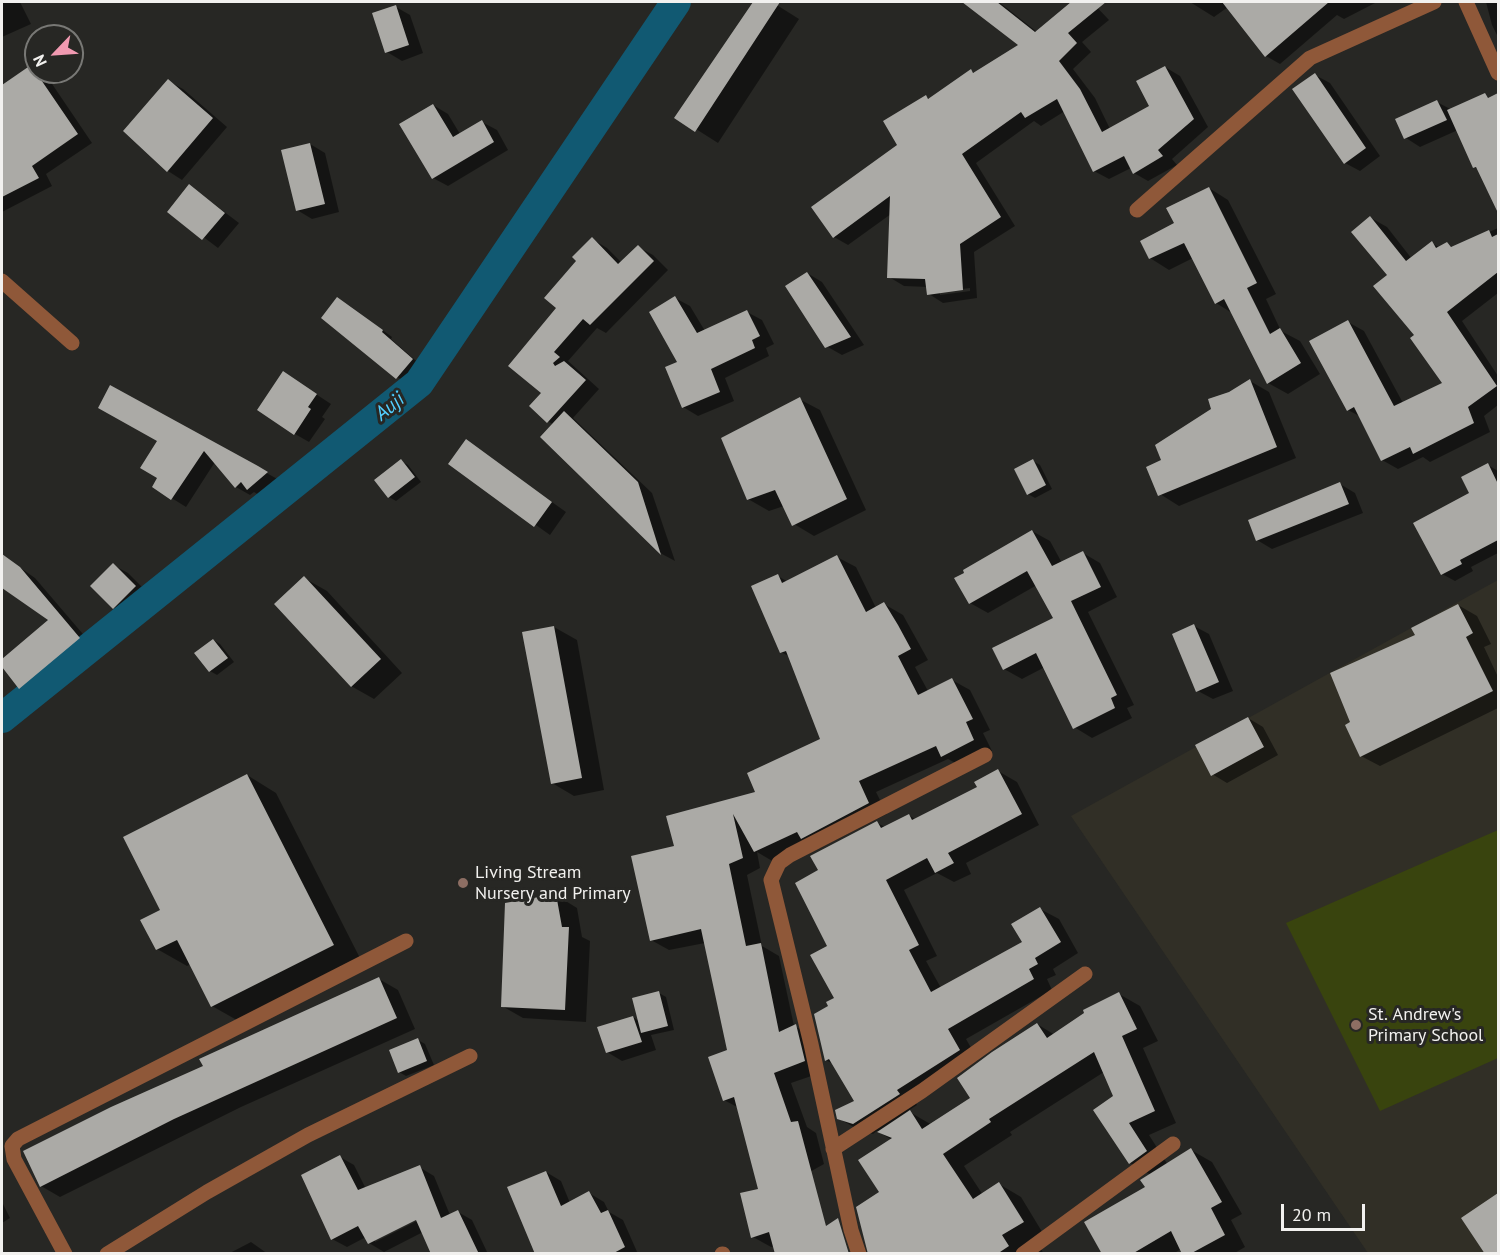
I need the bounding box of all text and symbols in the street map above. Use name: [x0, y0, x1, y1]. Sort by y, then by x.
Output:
north arrow: [24, 24, 84, 84]
text: N: [28, 52, 51, 70]
water label: Auji: [370, 388, 410, 426]
place label: Living Stream Nursery and Primary: [475, 862, 631, 904]
marker: Living Stream Nursery and Primary: [456, 876, 470, 890]
place label: St. Andrew's Primary School: [1368, 1004, 1483, 1046]
marker: St. Andrew's Primary School: [1349, 1018, 1363, 1032]
scale bar: [1284, 1192, 1368, 1230]
text: 20 m: [1292, 1203, 1331, 1226]

